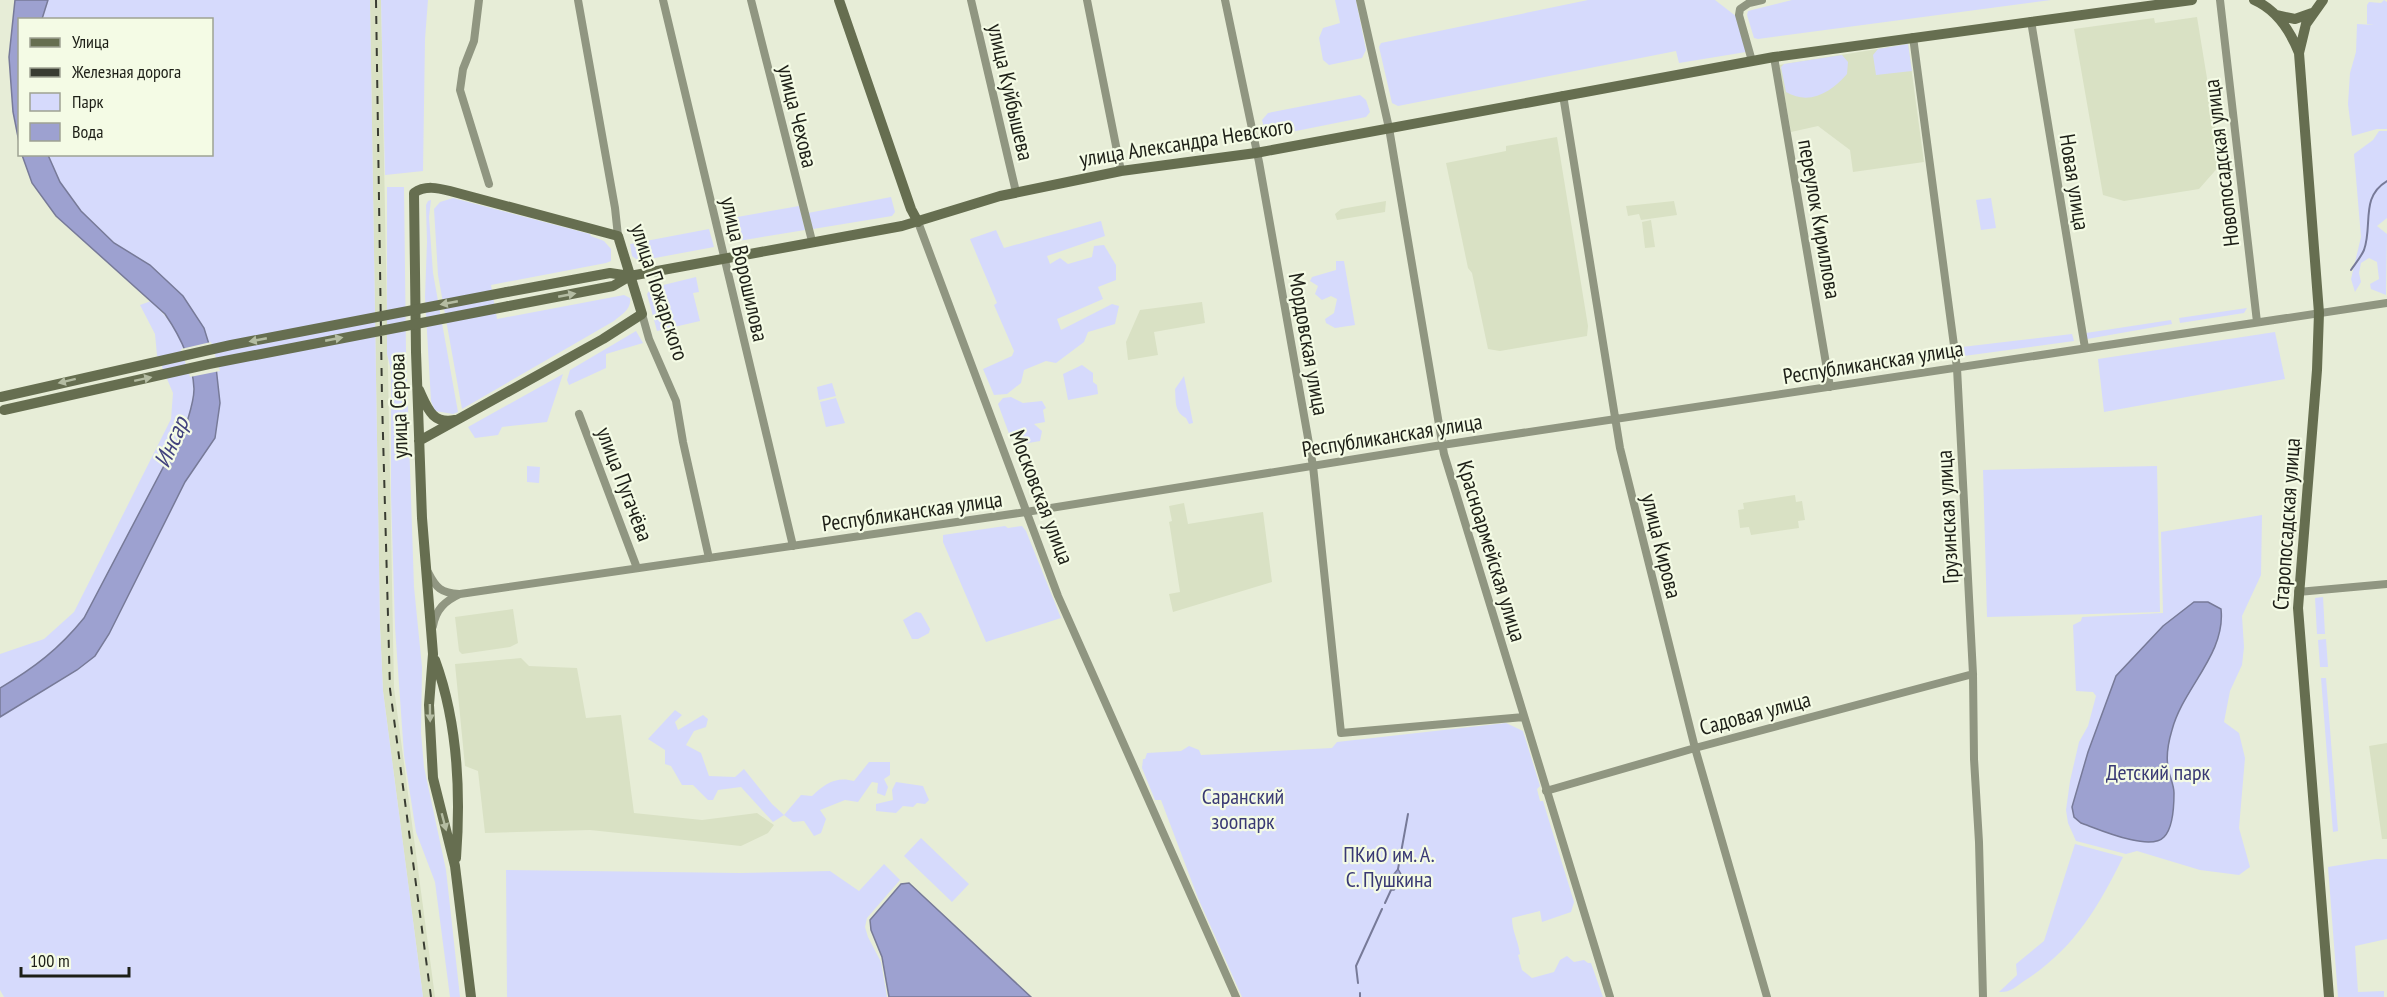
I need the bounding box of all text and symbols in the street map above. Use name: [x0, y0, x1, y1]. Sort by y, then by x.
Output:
legend: [18, 18, 213, 156]
street label: улица Куйбышева: [982, 21, 1040, 163]
text: Улица: [72, 30, 109, 53]
text: Железная дорога: [71, 60, 181, 83]
street label: улица Чехова: [772, 62, 824, 170]
street label: Новопосадская улица: [2197, 78, 2245, 248]
text: Парк: [72, 90, 103, 113]
street label: улица Александра Невского: [1077, 111, 1295, 173]
text: Вода: [72, 120, 103, 143]
street label: Новая улица: [2054, 132, 2096, 232]
street label: переулок Кириллова: [1792, 137, 1848, 301]
street label: улица Ворошилова: [715, 194, 775, 344]
street label: улица Пожарского: [625, 220, 695, 364]
street label: Мордовская улица: [1283, 270, 1335, 418]
one-way arrow: [557, 290, 576, 299]
one-way arrow: [440, 299, 459, 308]
one-way arrow: [324, 334, 343, 343]
street label: Республиканская улица: [1781, 334, 1965, 390]
one-way arrow: [248, 336, 267, 345]
street label: улица Серова: [382, 353, 414, 459]
one-way arrow: [134, 374, 153, 383]
one-way arrow: [58, 376, 76, 386]
street label: Республиканская улица: [1300, 407, 1484, 463]
water label: Инсар: [146, 410, 196, 472]
street label: улица Пугачёва: [590, 423, 660, 545]
street label: Московская улица: [1004, 426, 1080, 568]
street label: Старопосадская улица: [2266, 437, 2306, 611]
street label: Грузинская улица: [1930, 449, 1964, 585]
street label: Красноармейская улица: [1451, 457, 1533, 645]
street label: Республиканская улица: [820, 484, 1004, 538]
street label: улица Кирова: [1635, 491, 1689, 601]
street label: Садовая улица: [1696, 685, 1814, 741]
one-way arrow: [425, 703, 434, 722]
park label: Детский парк: [2106, 758, 2211, 786]
park label: Саранский зоопарк: [1202, 782, 1284, 835]
one-way arrow: [440, 813, 449, 831]
park label: ПКиО им. А. С. Пушкина: [1343, 840, 1435, 893]
scale bar: [21, 940, 129, 978]
text: 100 m: [30, 949, 70, 972]

